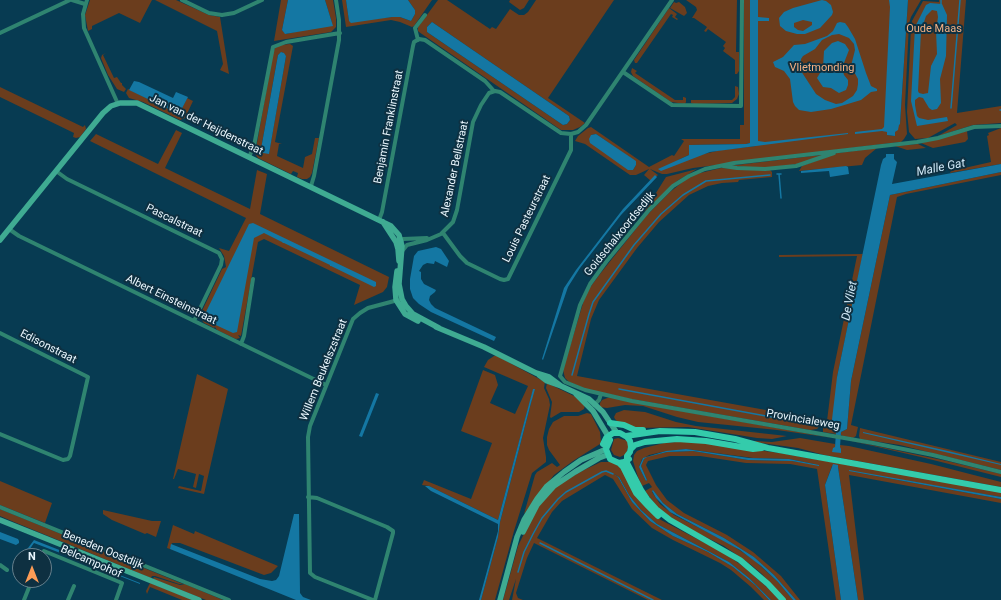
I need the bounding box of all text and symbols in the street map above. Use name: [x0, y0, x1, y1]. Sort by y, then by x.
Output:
park label: Oude Maas: [906, 22, 962, 36]
park label: Vlietmonding: [790, 61, 854, 75]
street label: Benjamin Franklinstraat: [372, 69, 406, 185]
street label: Jan van der Heijdenstraat: [147, 92, 265, 158]
street label: Alexander Bellstraat: [438, 120, 472, 218]
water label: Malle Gat: [915, 156, 967, 180]
street label: Louis Pasteurstraat: [500, 173, 554, 265]
street label: Goidschalxoordsedijk: [582, 189, 658, 279]
street label: Pascalstraat: [144, 202, 204, 240]
street label: Albert Einsteinstraat: [123, 272, 219, 328]
water label: De Vliet: [839, 280, 861, 322]
street label: Willem Beukelszstraat: [298, 317, 350, 423]
street label: Edisonstraat: [18, 327, 78, 367]
street label: Provincialeweg: [765, 407, 841, 433]
street label: Beneden Oostdijk: [61, 528, 145, 572]
street label: Belcampohof: [58, 543, 124, 581]
north arrow: [12, 548, 52, 588]
text: N: [28, 550, 36, 563]

